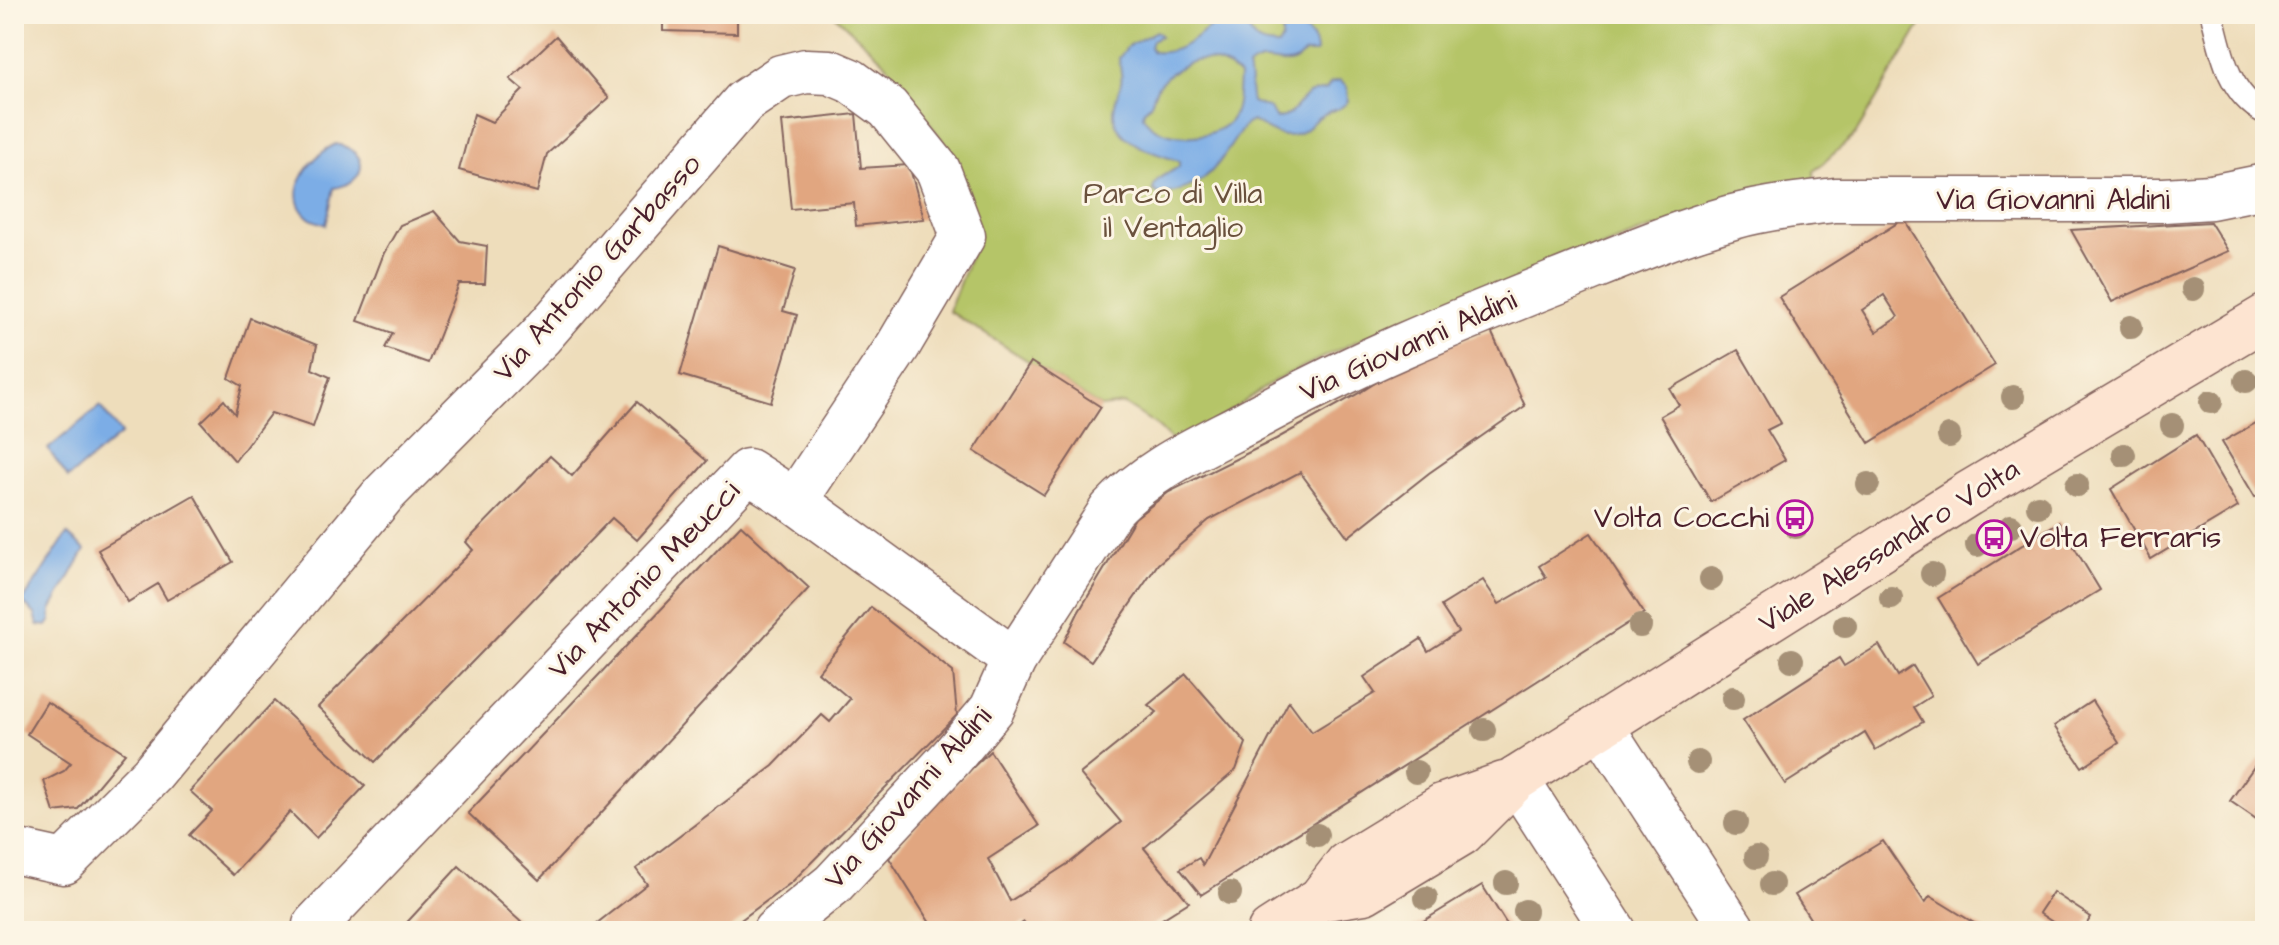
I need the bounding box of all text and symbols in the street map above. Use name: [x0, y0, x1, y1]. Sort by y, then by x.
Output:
street label: Via Antonio Garbasso: [483, 145, 711, 391]
park label: Parco di Villa il Ventaglio: [1084, 173, 1262, 250]
street label: Via Giovanni Aldini: [1936, 179, 2170, 221]
street label: Via Giovanni Aldini: [1293, 279, 1524, 413]
street label: Viale Alessandro Volta: [1750, 449, 2028, 643]
street label: Via Antonio Meucci: [538, 471, 750, 688]
place label: Volta Cocchi: [1594, 497, 1769, 539]
bus stop icon: Volta Cocchi: [1776, 499, 1814, 537]
place label: Volta Ferraris: [2020, 517, 2221, 559]
bus stop icon: Volta Ferraris: [1975, 519, 2013, 557]
street label: Via Giovanni Aldini: [814, 697, 1002, 899]

